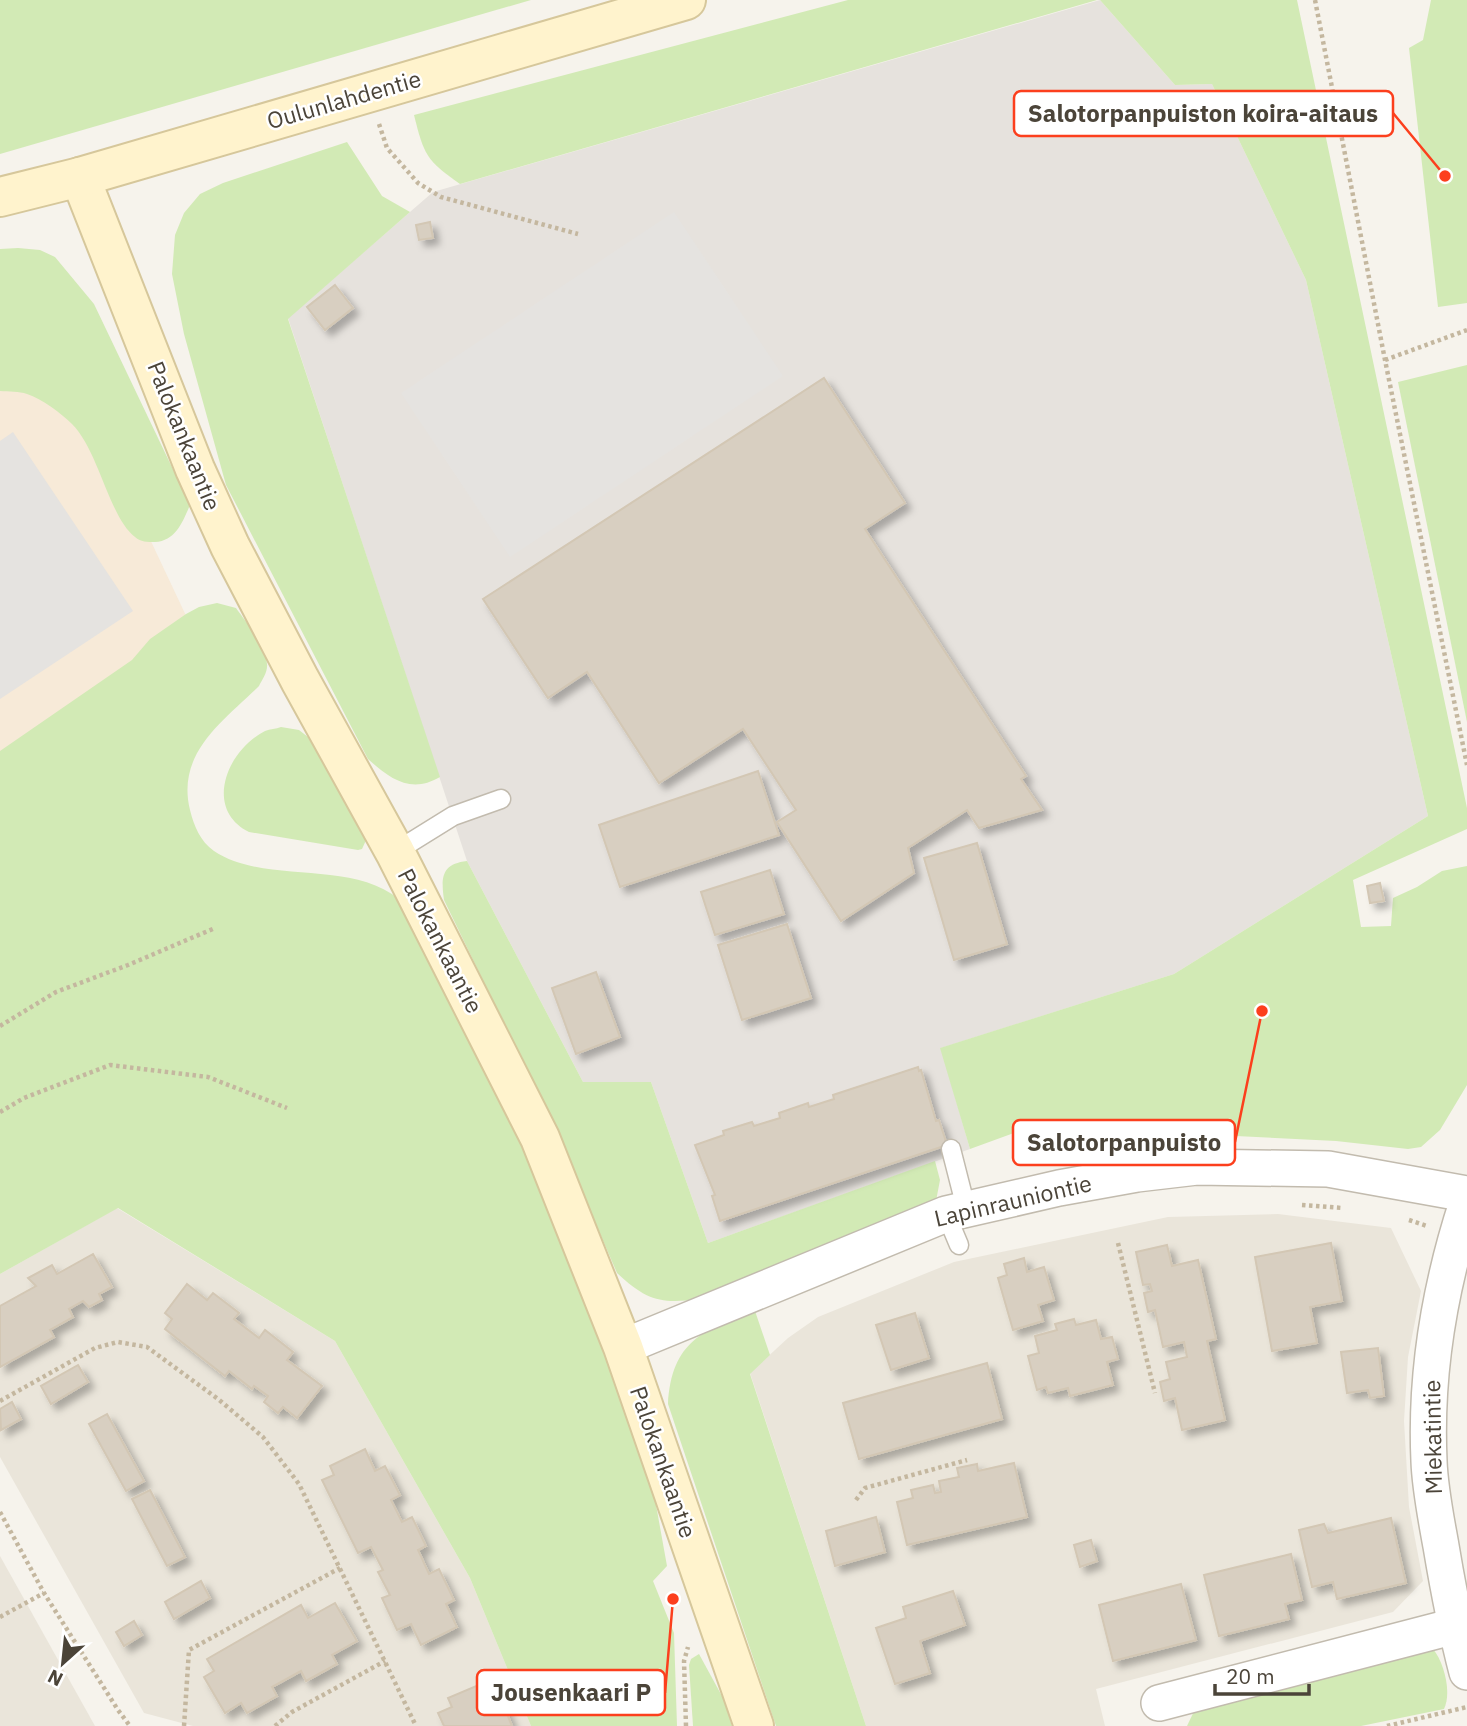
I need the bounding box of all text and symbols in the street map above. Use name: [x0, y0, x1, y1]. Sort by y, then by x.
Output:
street label: Oulunlahdentie: [263, 63, 424, 135]
callout: Salotorpanpuiston koira-aitaus: [1014, 91, 1393, 136]
text: Salotorpanpuiston koira-aitaus: [1028, 97, 1378, 129]
street label: Palokankaantie: [141, 356, 229, 515]
street label: Palokankaantie: [392, 863, 490, 1018]
callout: Salotorpanpuisto: [1013, 1120, 1235, 1165]
text: Salotorpanpuisto: [1027, 1126, 1221, 1158]
street label: Lapinrauniontie: [931, 1167, 1095, 1233]
street label: Miekatintie: [1416, 1379, 1448, 1495]
street label: Palokankaantie: [624, 1382, 704, 1542]
north arrow: [28, 1628, 98, 1698]
scale bar: [1215, 1652, 1310, 1696]
text: 20 m: [1226, 1662, 1275, 1690]
text: N: [44, 1664, 67, 1692]
callout: Jousenkaari P: [477, 1670, 665, 1715]
text: Jousenkaari P: [491, 1676, 651, 1708]

